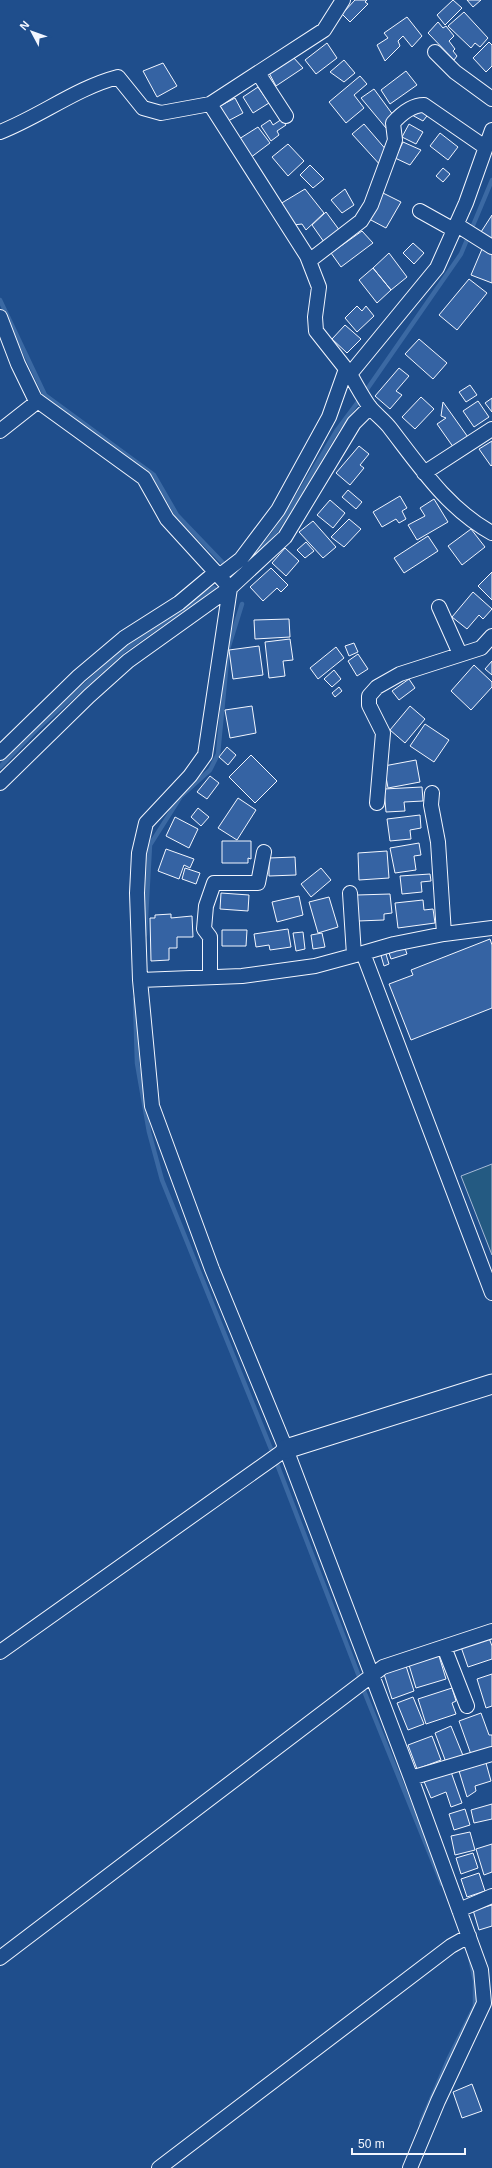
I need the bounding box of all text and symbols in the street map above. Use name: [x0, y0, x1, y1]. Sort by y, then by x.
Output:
north arrow: [12, 12, 52, 52]
text: N: [17, 18, 32, 32]
scale bar: [352, 2130, 465, 2156]
text: 50 m: [358, 2137, 385, 2151]

